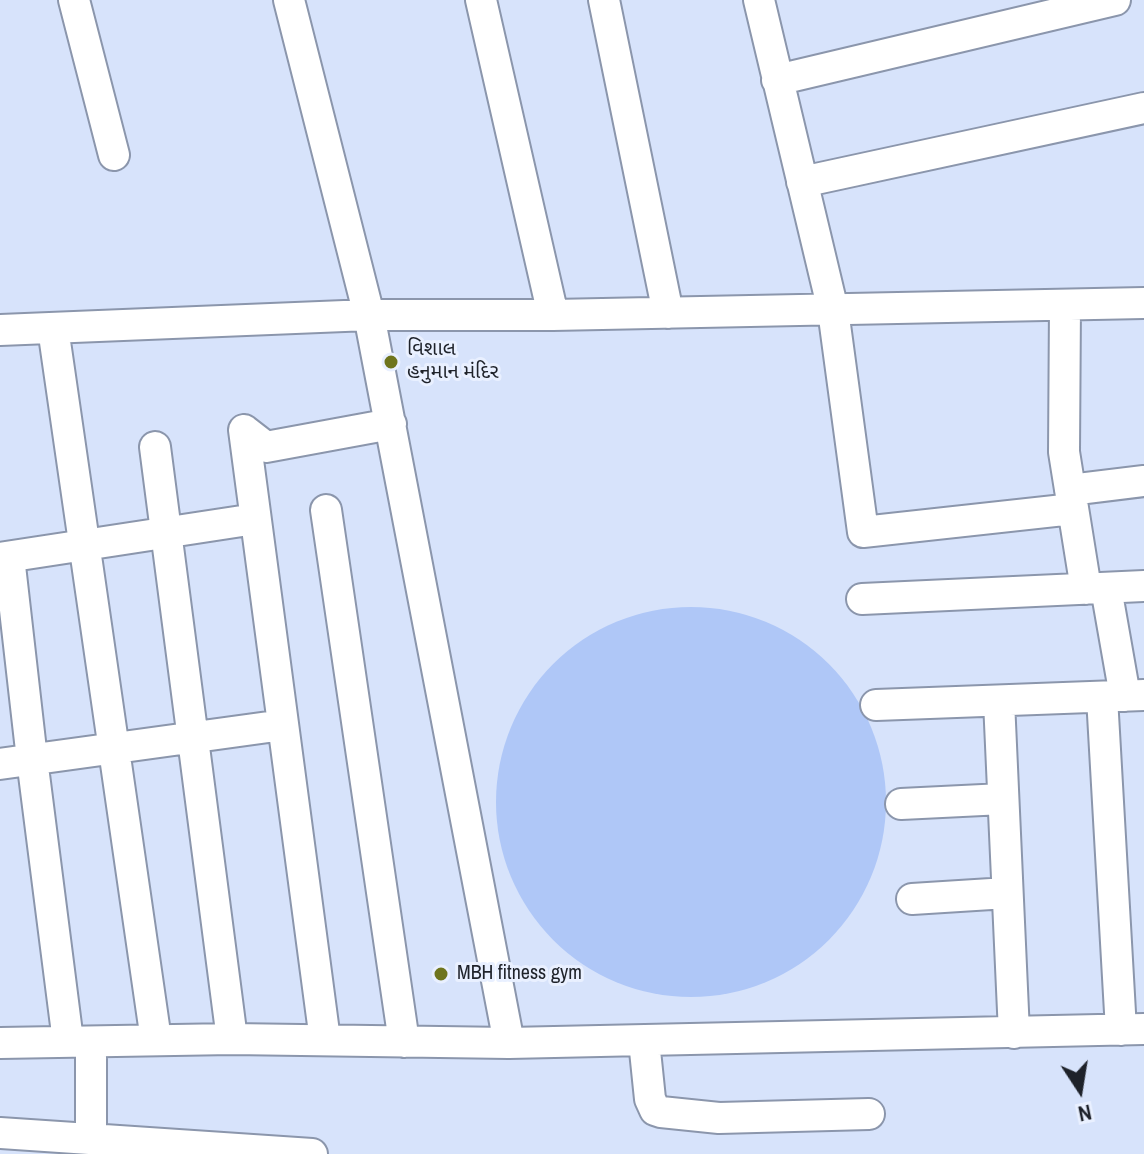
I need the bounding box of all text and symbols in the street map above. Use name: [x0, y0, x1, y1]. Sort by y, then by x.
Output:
place label: વિશાલ હનુમાન મંદિર: [407, 338, 499, 385]
marker: વિશાલ હનુમાન મંદિર: [382, 353, 400, 371]
place label: MBH fitness gym: [457, 962, 582, 986]
marker: MBH fitness gym: [432, 965, 450, 983]
north arrow: [1040, 1050, 1120, 1130]
text: N: [1075, 1097, 1094, 1130]

